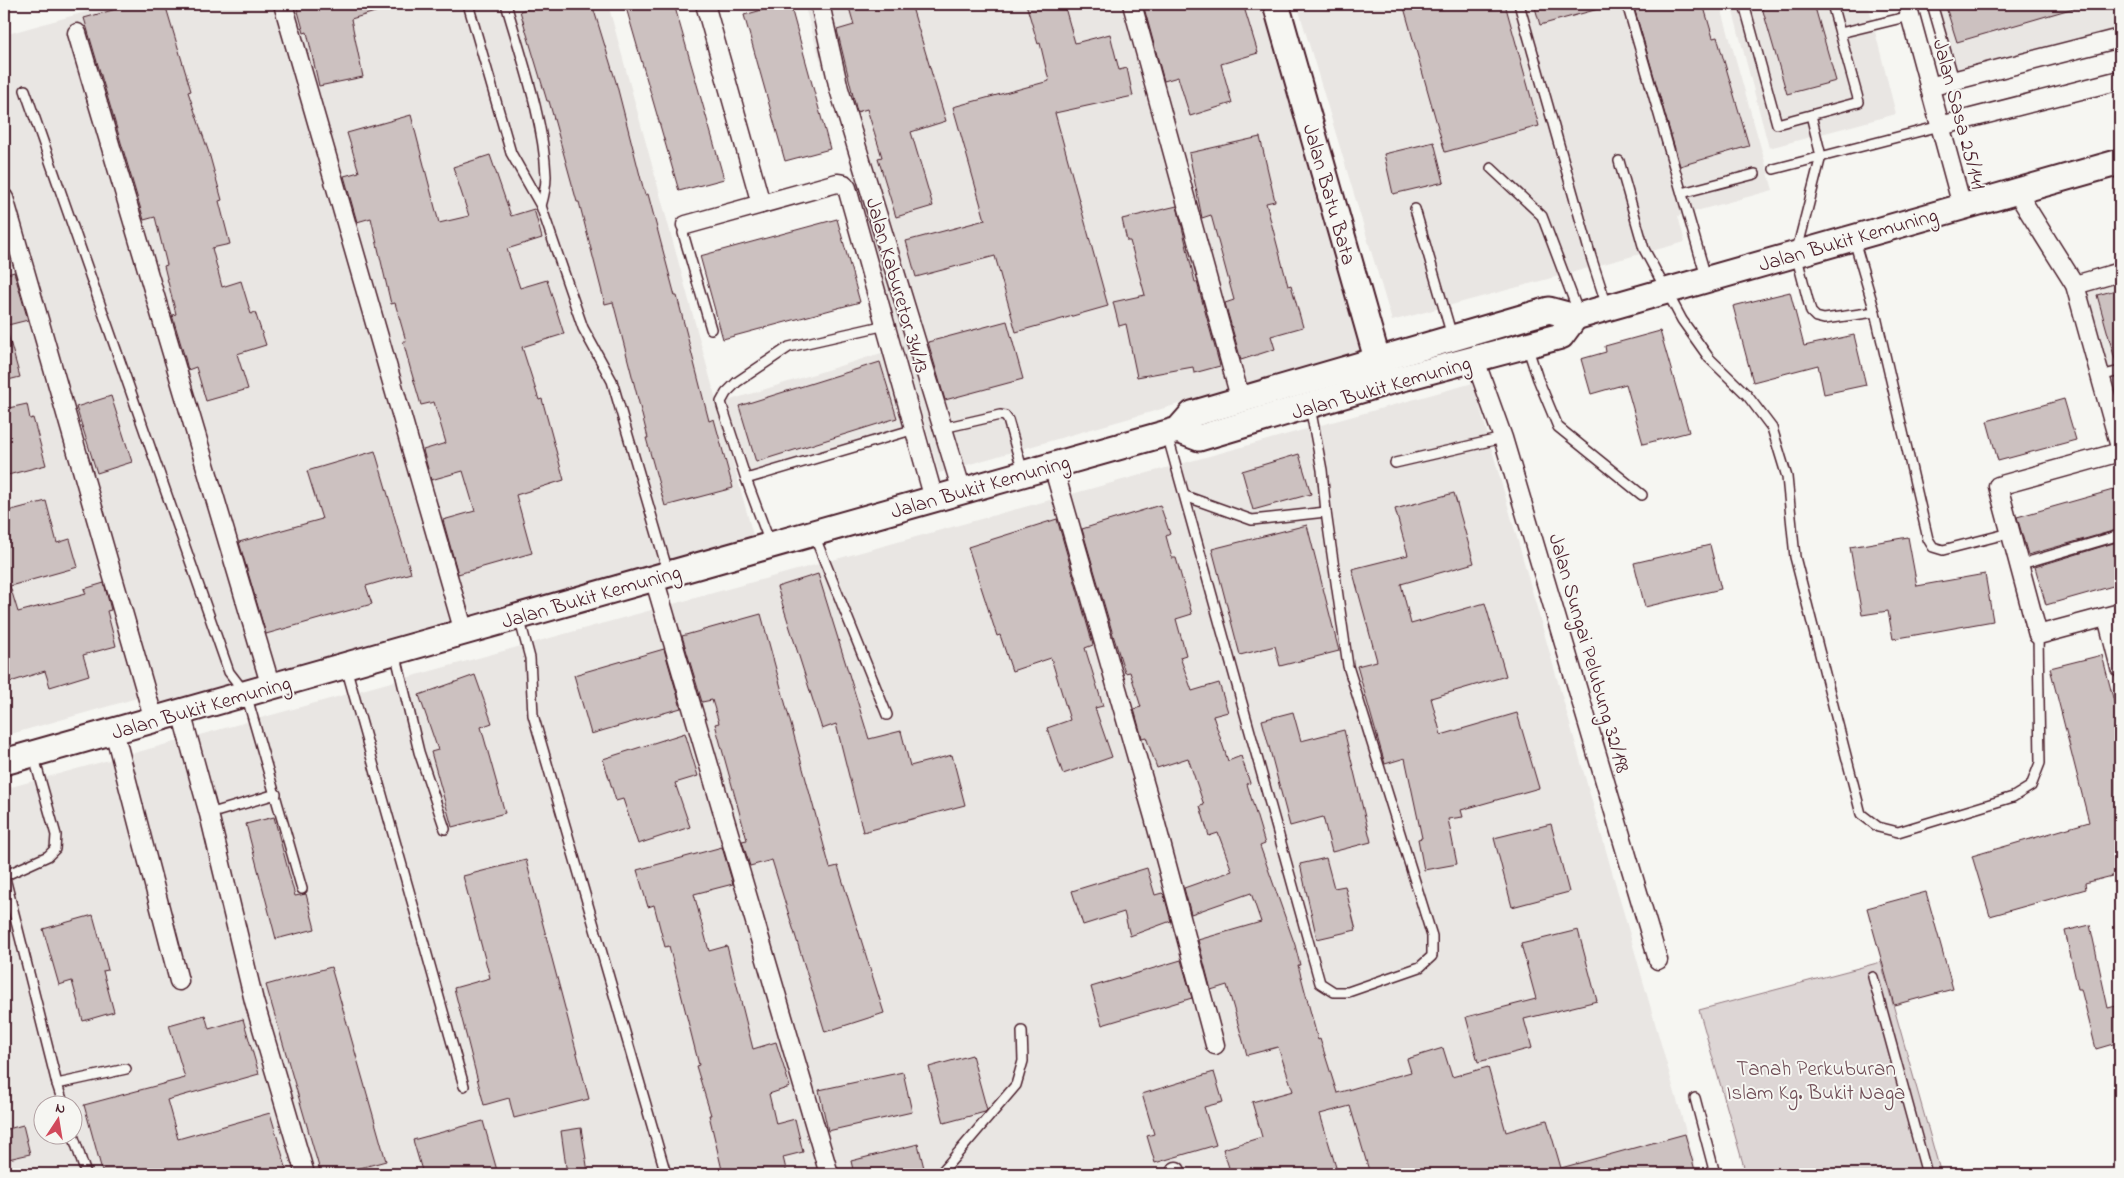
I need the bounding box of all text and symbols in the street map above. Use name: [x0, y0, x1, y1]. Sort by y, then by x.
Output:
street label: Jalan Sasa 25/141: [1924, 36, 1993, 194]
street label: Jalan Batu Bata: [1294, 120, 1363, 269]
street label: Jalan Kaburetor 34/13: [857, 194, 936, 377]
street label: Jalan Bukit Kemuning: [1755, 201, 1942, 283]
street label: Jalan Bukit Kemuning: [1288, 349, 1475, 431]
street label: Jalan Bukit Kemuning: [887, 448, 1074, 530]
street label: Jalan Sungai Pelubung 32/198: [1538, 530, 1637, 778]
street label: Jalan Bukit Kemuning: [498, 558, 685, 640]
street label: Jalan Bukit Kemuning: [108, 669, 295, 751]
park label: Tanah Perkuburan Islam Kg. Bukit Naga: [1727, 1055, 1905, 1111]
north arrow: [32, 1096, 82, 1146]
text: N: [54, 1097, 67, 1120]

